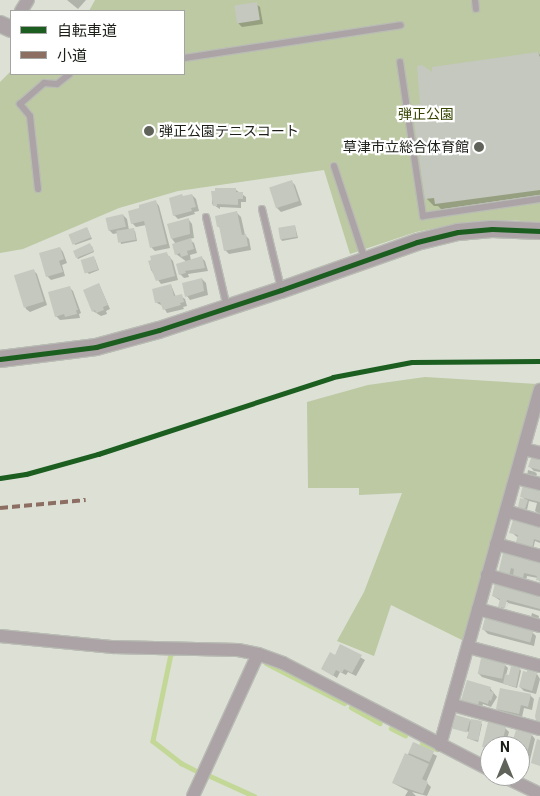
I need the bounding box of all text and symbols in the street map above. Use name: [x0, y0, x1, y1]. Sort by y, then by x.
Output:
legend: [10, 10, 185, 75]
text: 自転車道: [57, 22, 117, 40]
text: 小道: [57, 47, 87, 65]
park label: 弾正公園: [398, 106, 454, 122]
place label: 弾正公園テニスコート: [159, 123, 299, 139]
marker: 弾正公園テニスコート: [143, 125, 155, 137]
place label: 草津市立総合体育館: [343, 139, 469, 155]
marker: 草津市立総合体育館: [473, 141, 485, 153]
north arrow: [480, 736, 530, 786]
text: N: [500, 739, 510, 755]

